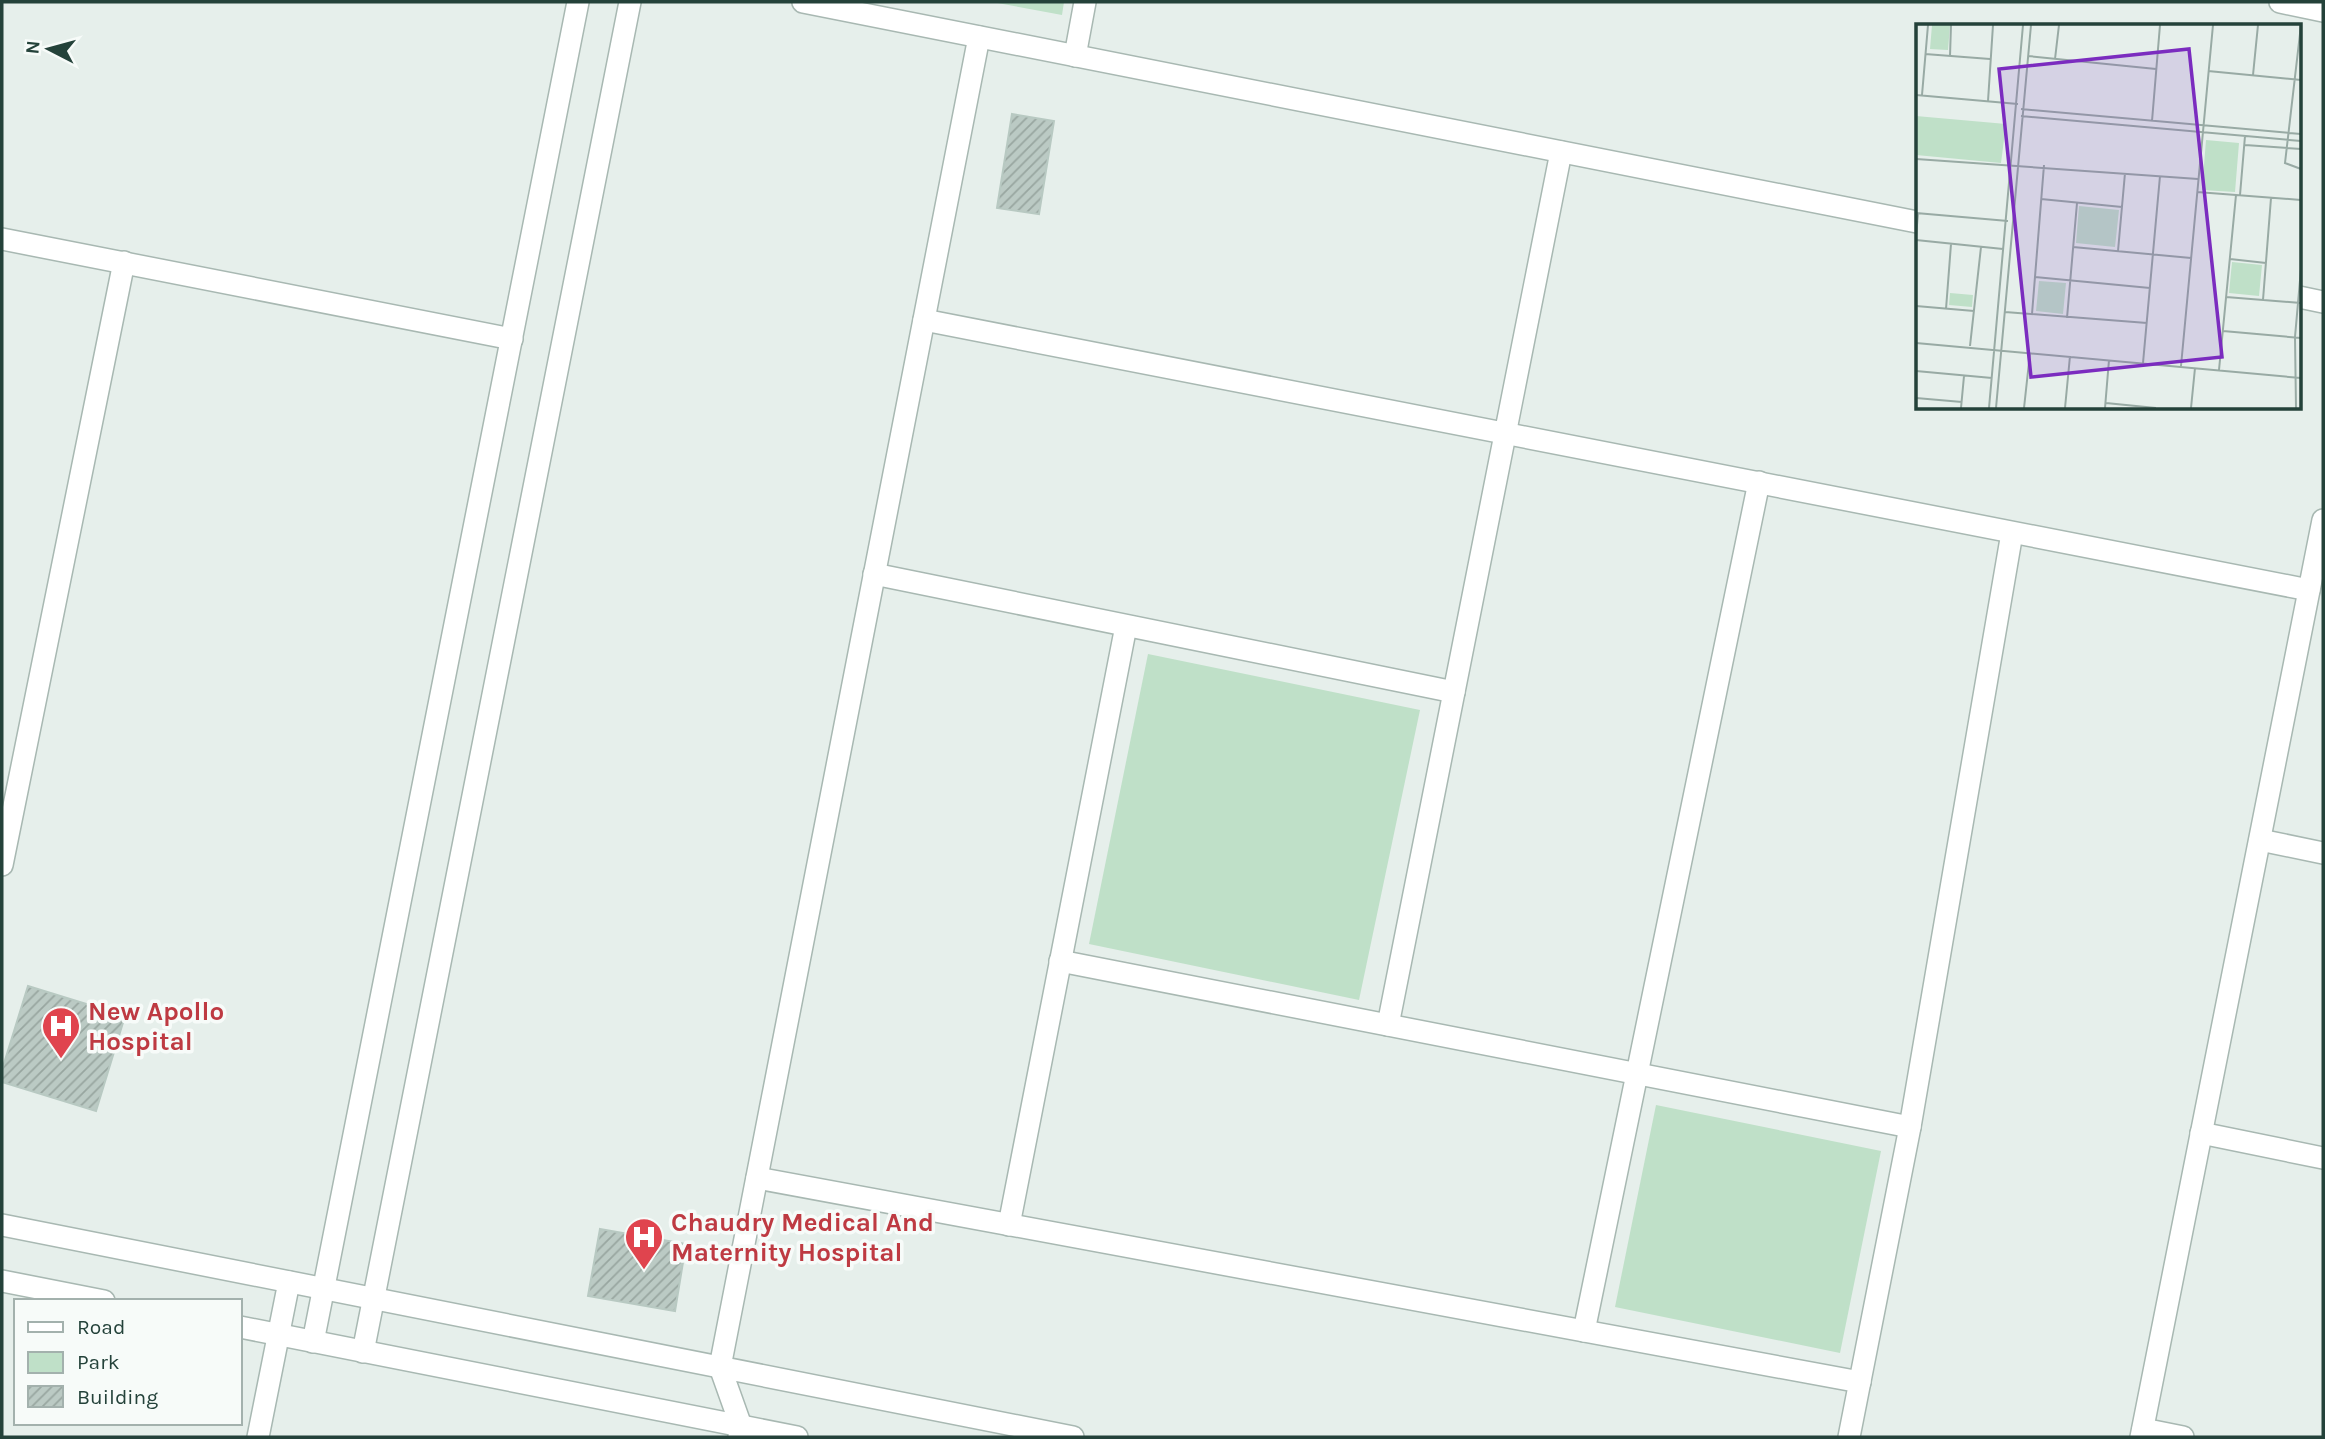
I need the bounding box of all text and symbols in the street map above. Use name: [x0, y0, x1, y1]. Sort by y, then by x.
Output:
north arrow: [14, 14, 84, 84]
inset map: [1916, 24, 2300, 410]
text: N: [21, 39, 45, 55]
place label: New Apollo Hospital: [88, 996, 224, 1057]
hospital icon: New Apollo Hospital: [40, 1005, 82, 1060]
place label: Chaudry Medical And Maternity Hospital: [671, 1207, 934, 1268]
hospital icon: Chaudry Medical And Maternity Hospital: [623, 1216, 665, 1271]
legend: [14, 1299, 242, 1425]
text: Road: [77, 1315, 125, 1339]
text: Park: [77, 1350, 120, 1374]
text: Building: [77, 1385, 158, 1409]

